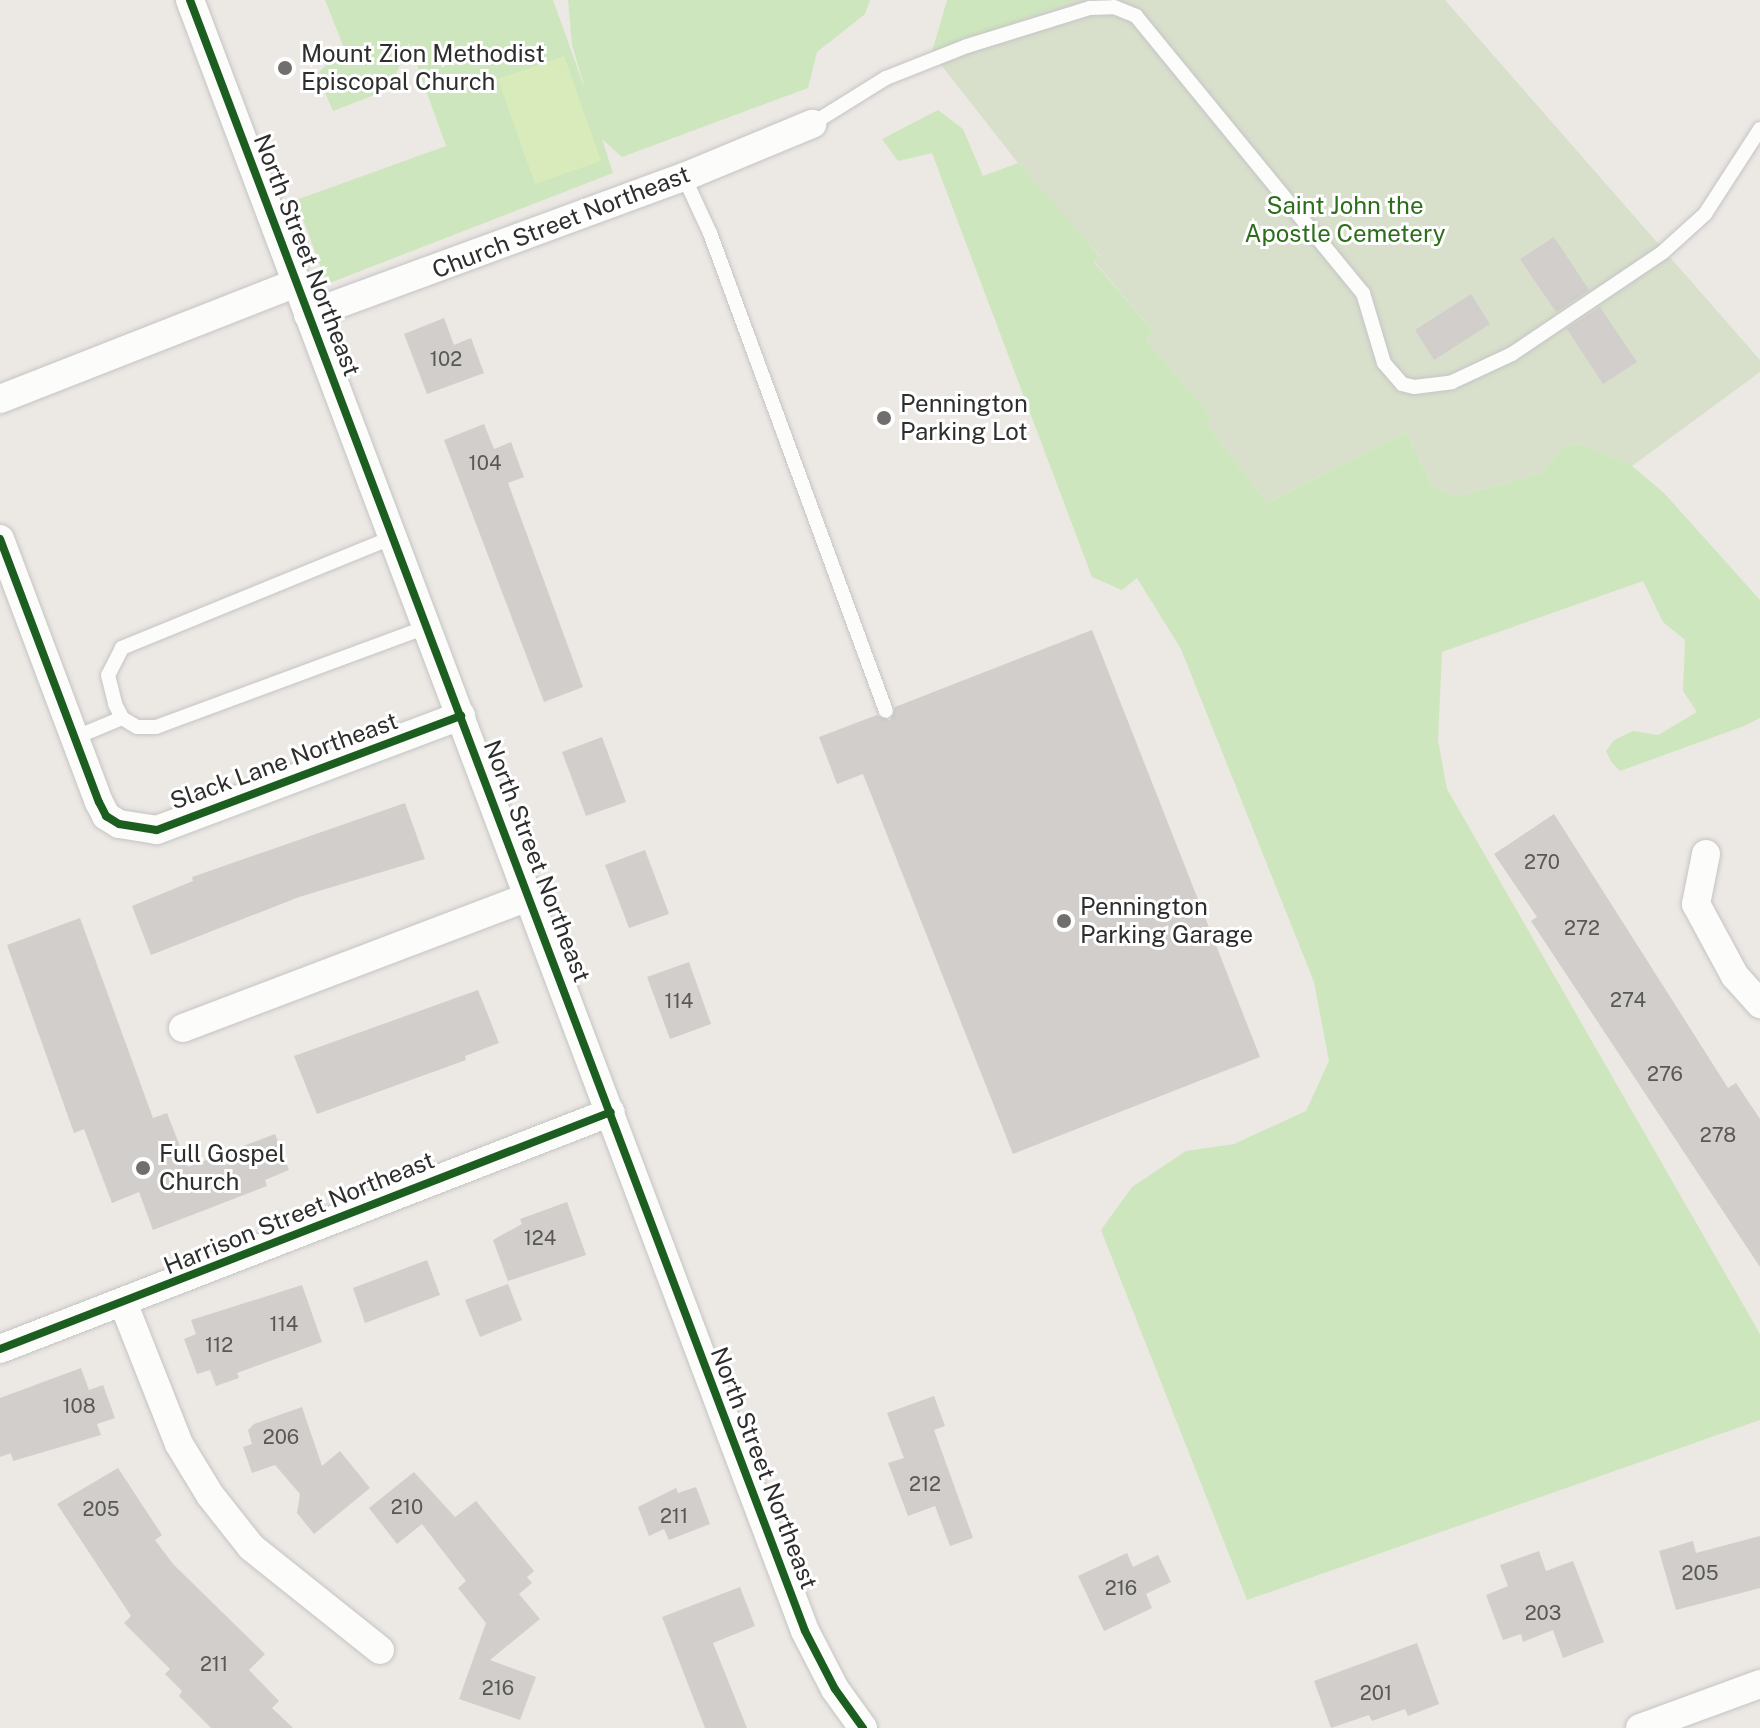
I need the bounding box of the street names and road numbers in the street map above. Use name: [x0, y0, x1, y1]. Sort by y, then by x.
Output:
street label: North Street Northeast: [248, 130, 366, 380]
street label: Church Street Northeast: [428, 160, 694, 284]
street label: Slack Lane Northeast: [166, 706, 402, 816]
street label: North Street Northeast: [478, 736, 596, 986]
street label: Harrison Street Northeast: [160, 1145, 438, 1281]
street label: North Street Northeast: [705, 1343, 823, 1593]

